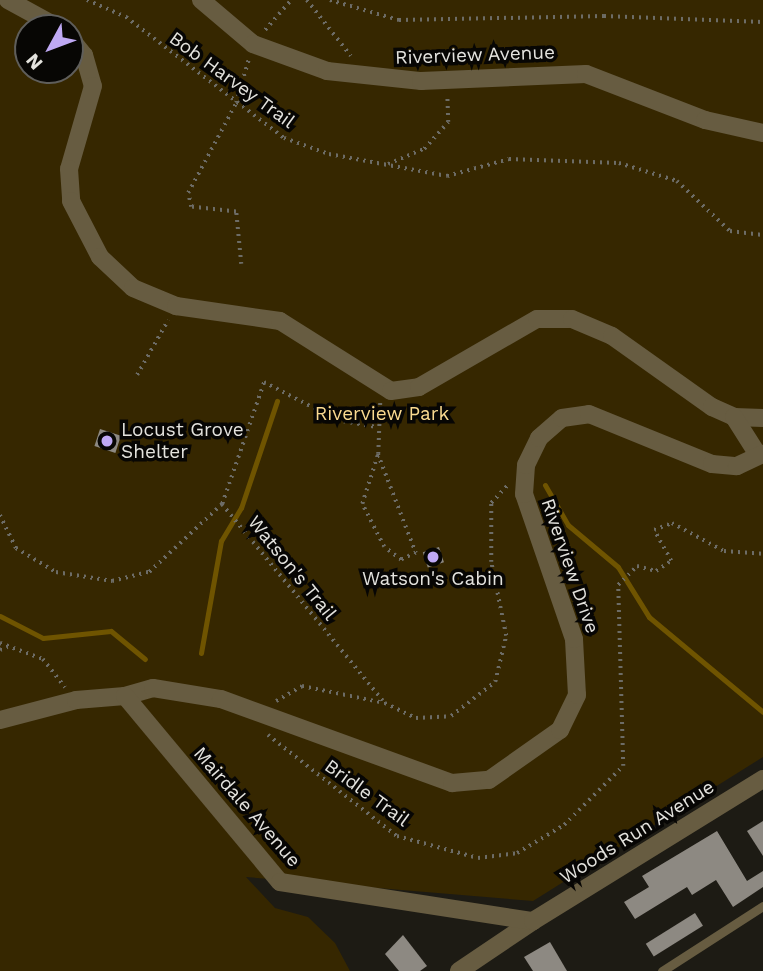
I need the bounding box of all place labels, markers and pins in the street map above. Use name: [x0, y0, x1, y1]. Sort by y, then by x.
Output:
place label: Locust Grove Shelter: [121, 419, 244, 463]
marker: Locust Grove Shelter: [99, 433, 115, 449]
marker: Watson's Cabin: [425, 549, 441, 565]
place label: Watson's Cabin: [362, 568, 504, 590]

